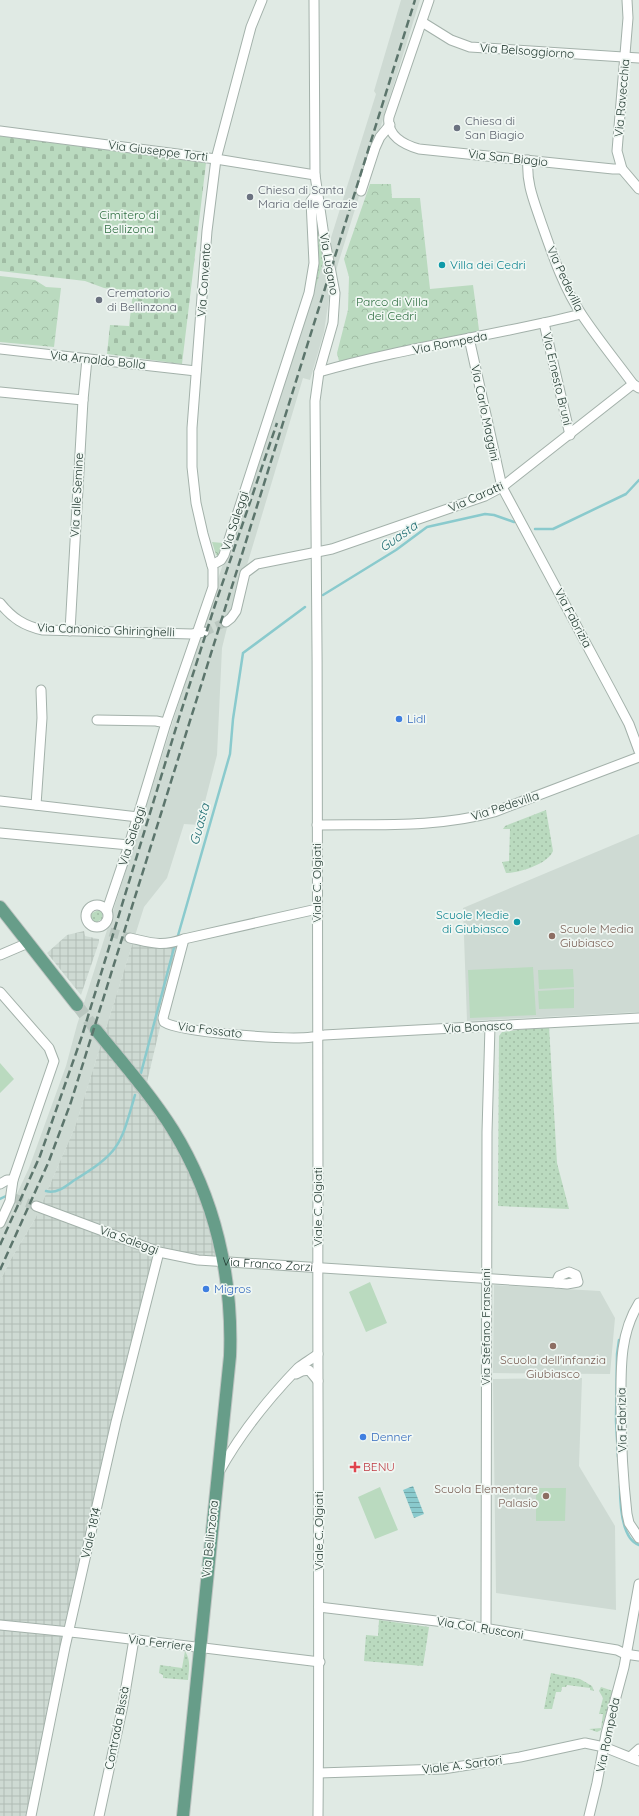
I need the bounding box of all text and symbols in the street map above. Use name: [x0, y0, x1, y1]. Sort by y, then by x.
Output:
street label: Via Belsoggiorno: [479, 40, 575, 61]
street label: Via Ravecchia: [611, 58, 632, 138]
place label: Chiesa di San Biagio: [465, 113, 524, 142]
marker: Chiesa di San Biagio: [452, 123, 462, 133]
street label: Via Giuseppe Torti: [107, 137, 209, 164]
street label: Via San Biagio: [467, 146, 549, 169]
place label: Chiesa di Santa Maria delle Grazie: [258, 182, 358, 211]
marker: Chiesa di Santa Maria delle Grazie: [245, 192, 255, 202]
park label: Cimitero di Bellizona: [99, 207, 159, 236]
street label: Via Lugano: [317, 232, 342, 296]
street label: Via Convento: [193, 242, 214, 318]
street label: Via Pedevilla: [544, 244, 587, 314]
place label: Villa dei Cedri: [450, 257, 526, 272]
marker: Villa dei Cedri: [437, 260, 447, 270]
place label: Crematorio di Bellinzona: [107, 285, 177, 314]
park label: Parco di Villa dei Cedri: [356, 294, 428, 323]
marker: Crematorio di Bellinzona: [94, 295, 104, 305]
street label: Via Rompeda: [411, 328, 489, 357]
street label: Via Ernesto Bruni: [539, 331, 576, 427]
street label: Via Arnaldo Bolla: [50, 347, 147, 372]
street label: Via Carlo Maggini: [468, 363, 503, 462]
street label: Via alle Semine: [67, 452, 86, 538]
street label: Via Caratti: [446, 478, 506, 515]
street label: Via Saleggi: [218, 489, 251, 553]
water label: Guasta: [376, 517, 421, 555]
street label: Via Fabrizia: [552, 586, 595, 650]
street label: Via Canonico Ghiringhelli: [37, 620, 175, 639]
place label: Lidl: [407, 711, 426, 726]
marker: Lidl: [394, 714, 404, 724]
street label: Via Pedevilla: [469, 787, 541, 824]
water label: Guasta: [185, 800, 213, 847]
street label: Via Saleggi: [115, 804, 148, 868]
street label: Viale C. Olgiati: [309, 843, 324, 923]
place label: Scuole Medie di Giubiasco: [436, 907, 509, 936]
marker: Scuole Medie di Giubiasco: [512, 917, 522, 927]
place label: Scuole Media Giubiasco: [560, 921, 634, 950]
marker: Scuole Media Giubiasco: [547, 931, 557, 941]
street label: Via Bonasco: [443, 1017, 513, 1036]
street label: Via Fossato: [177, 1018, 243, 1041]
street label: Viale C. Olgiati: [310, 1167, 325, 1247]
street label: Via Saleggi: [97, 1222, 161, 1257]
street label: Via Franco Zorzi: [222, 1254, 314, 1274]
street label: Via Stefano Franscini: [478, 1269, 493, 1385]
place label: Migros: [214, 1281, 252, 1296]
marker: Migros: [201, 1284, 211, 1294]
marker: Scuola dell'infanzia Giubiasco: [548, 1341, 558, 1351]
place label: Scuola dell'infanzia Giubiasco: [500, 1352, 606, 1381]
street label: Via Fabrizia: [613, 1387, 630, 1453]
place label: Denner: [371, 1429, 412, 1444]
marker: Denner: [358, 1432, 368, 1442]
place label: BENU: [363, 1459, 395, 1474]
marker: BENU: [350, 1462, 360, 1472]
place label: Scuola Elementare Palasio: [434, 1481, 538, 1510]
street label: Viale C. Olgiati: [311, 1491, 326, 1571]
marker: Scuola Elementare Palasio: [541, 1491, 551, 1501]
street label: Via Bellinzona: [198, 1499, 221, 1578]
street label: Viale 1814: [77, 1506, 104, 1560]
street label: Via Col. Rusconi: [436, 1613, 525, 1642]
street label: Via Ferriere: [127, 1631, 193, 1654]
street label: Contrada Bissà: [101, 1685, 132, 1771]
street label: Via Rompeda: [592, 1696, 623, 1774]
street label: Viale A. Sartori: [421, 1752, 503, 1777]

